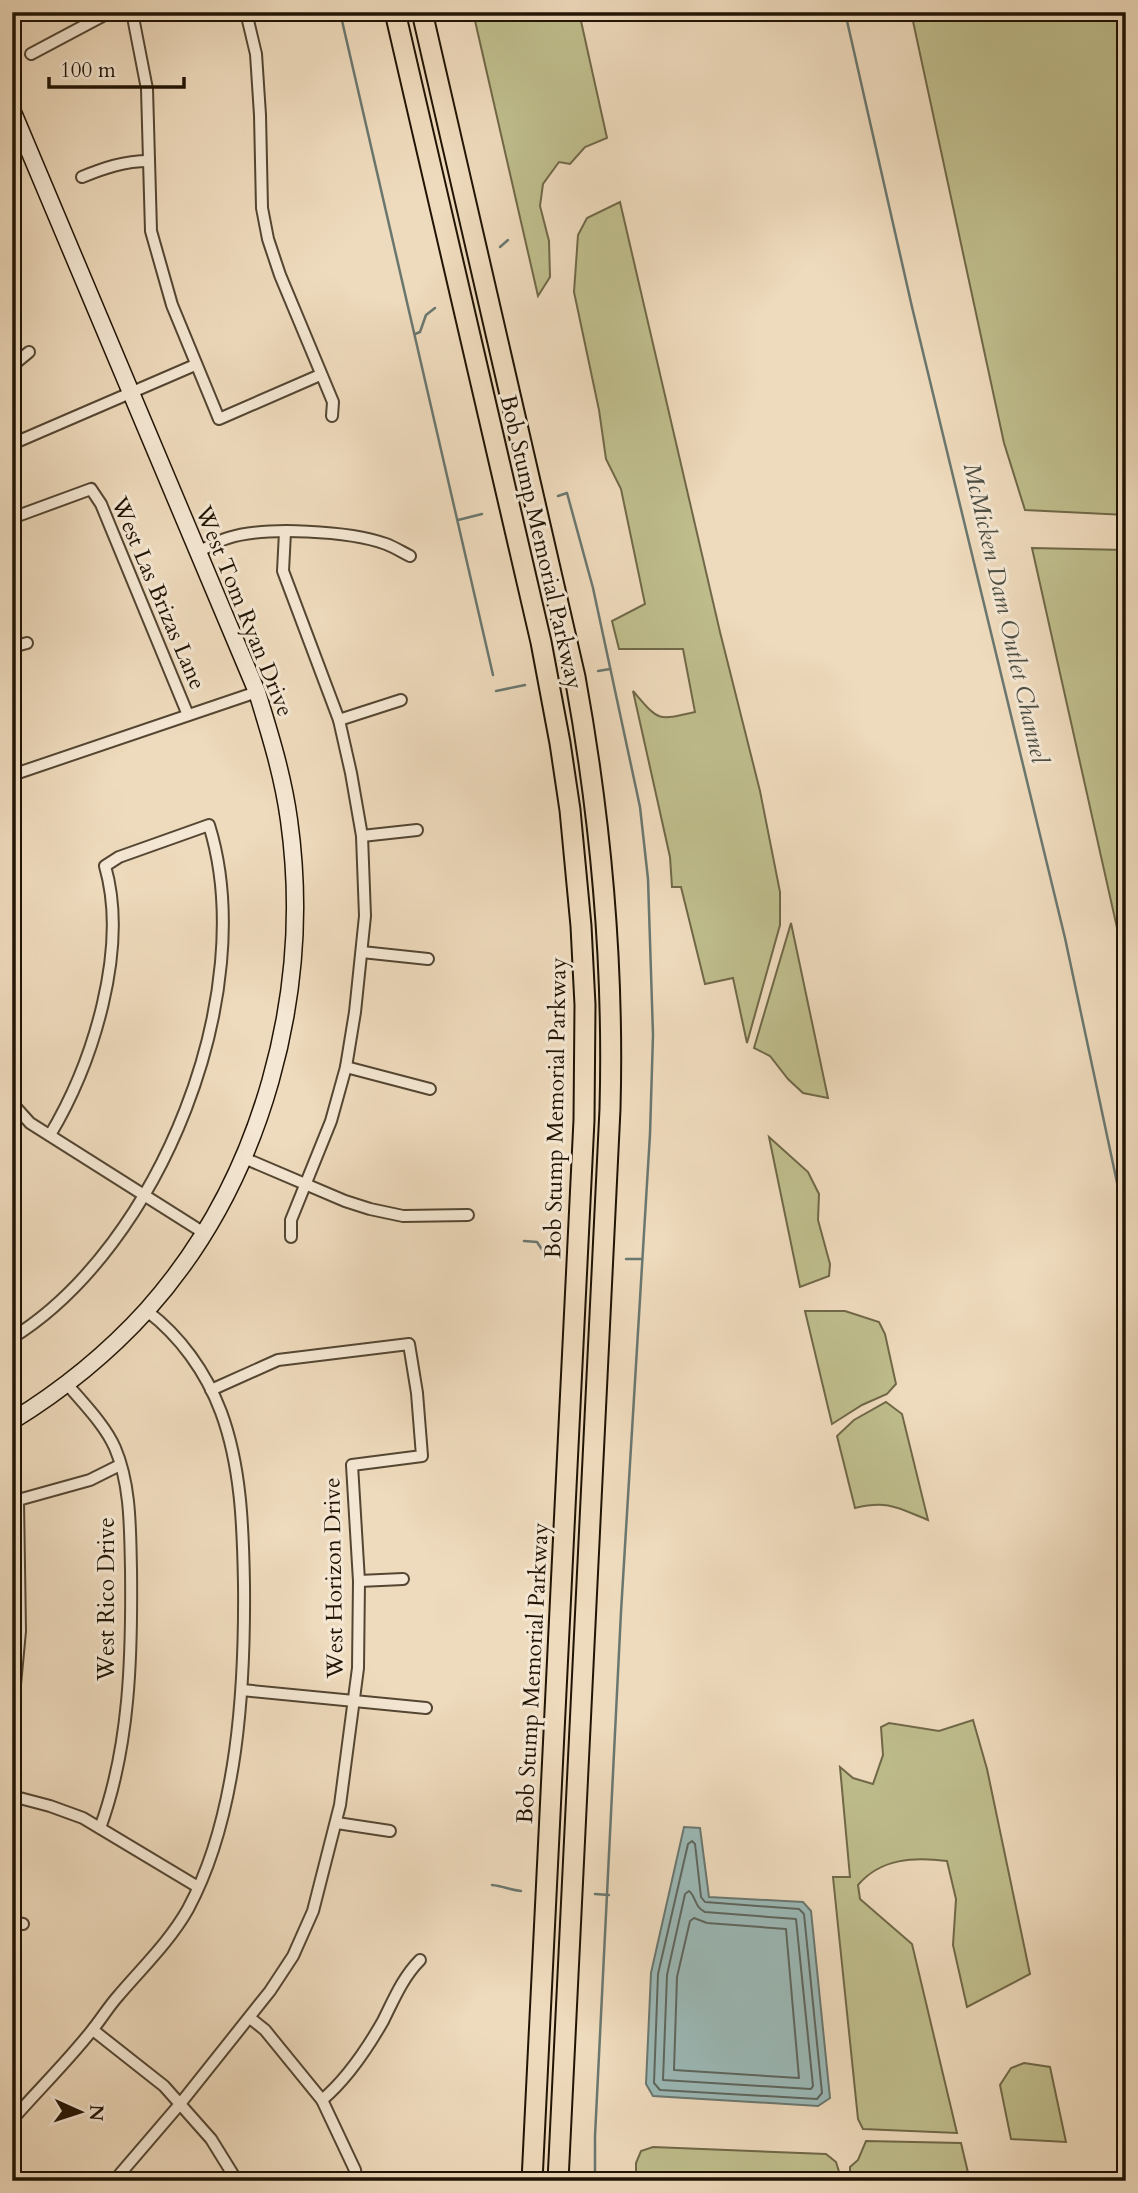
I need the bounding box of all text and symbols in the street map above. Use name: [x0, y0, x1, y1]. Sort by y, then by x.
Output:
scale bar: [49, 46, 184, 90]
text: 100 m: [60, 56, 116, 85]
street label: Bob Stump Memorial Parkway: [493, 392, 591, 692]
water label: McMicken Dam Outlet Channel: [955, 459, 1057, 768]
street label: West Las Brizas Lane: [104, 491, 213, 694]
street label: West Tom Ryan Drive: [188, 500, 301, 721]
street label: Bob Stump Memorial Parkway: [537, 957, 574, 1259]
street label: West Horizon Drive: [316, 1477, 351, 1680]
street label: West Rico Drive: [91, 1517, 122, 1682]
street label: Bob Stump Memorial Parkway: [509, 1522, 556, 1824]
north arrow: [46, 2078, 116, 2148]
text: N: [83, 2104, 109, 2122]

